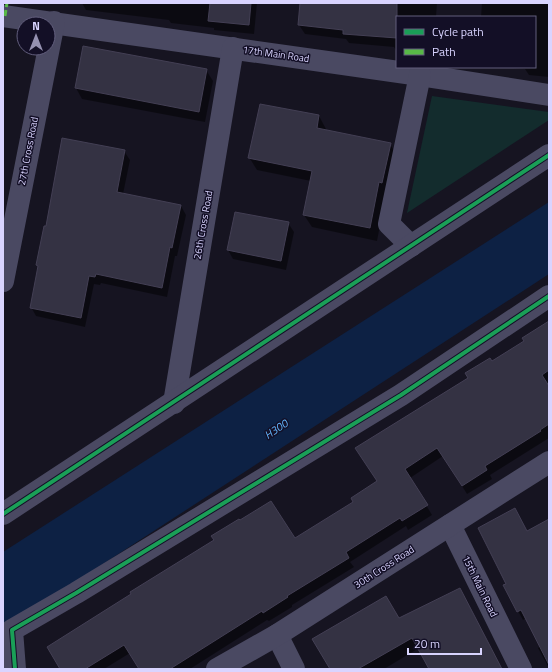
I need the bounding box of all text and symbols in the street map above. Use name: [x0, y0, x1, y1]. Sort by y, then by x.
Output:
north arrow: [16, 16, 56, 56]
legend: [396, 16, 536, 68]
text: N: [32, 18, 40, 34]
text: Cycle path: [432, 22, 484, 41]
street label: 17th Main Road: [242, 42, 310, 66]
text: Path: [432, 42, 456, 61]
street label: 27th Cross Road: [14, 115, 42, 187]
street label: 26th Cross Road: [190, 189, 216, 261]
water label: H300: [261, 415, 292, 443]
street label: 30th Cross Road: [351, 542, 417, 592]
street label: 15th Main Road: [459, 553, 501, 619]
scale bar: [408, 630, 481, 656]
text: 20 m: [414, 634, 440, 653]

